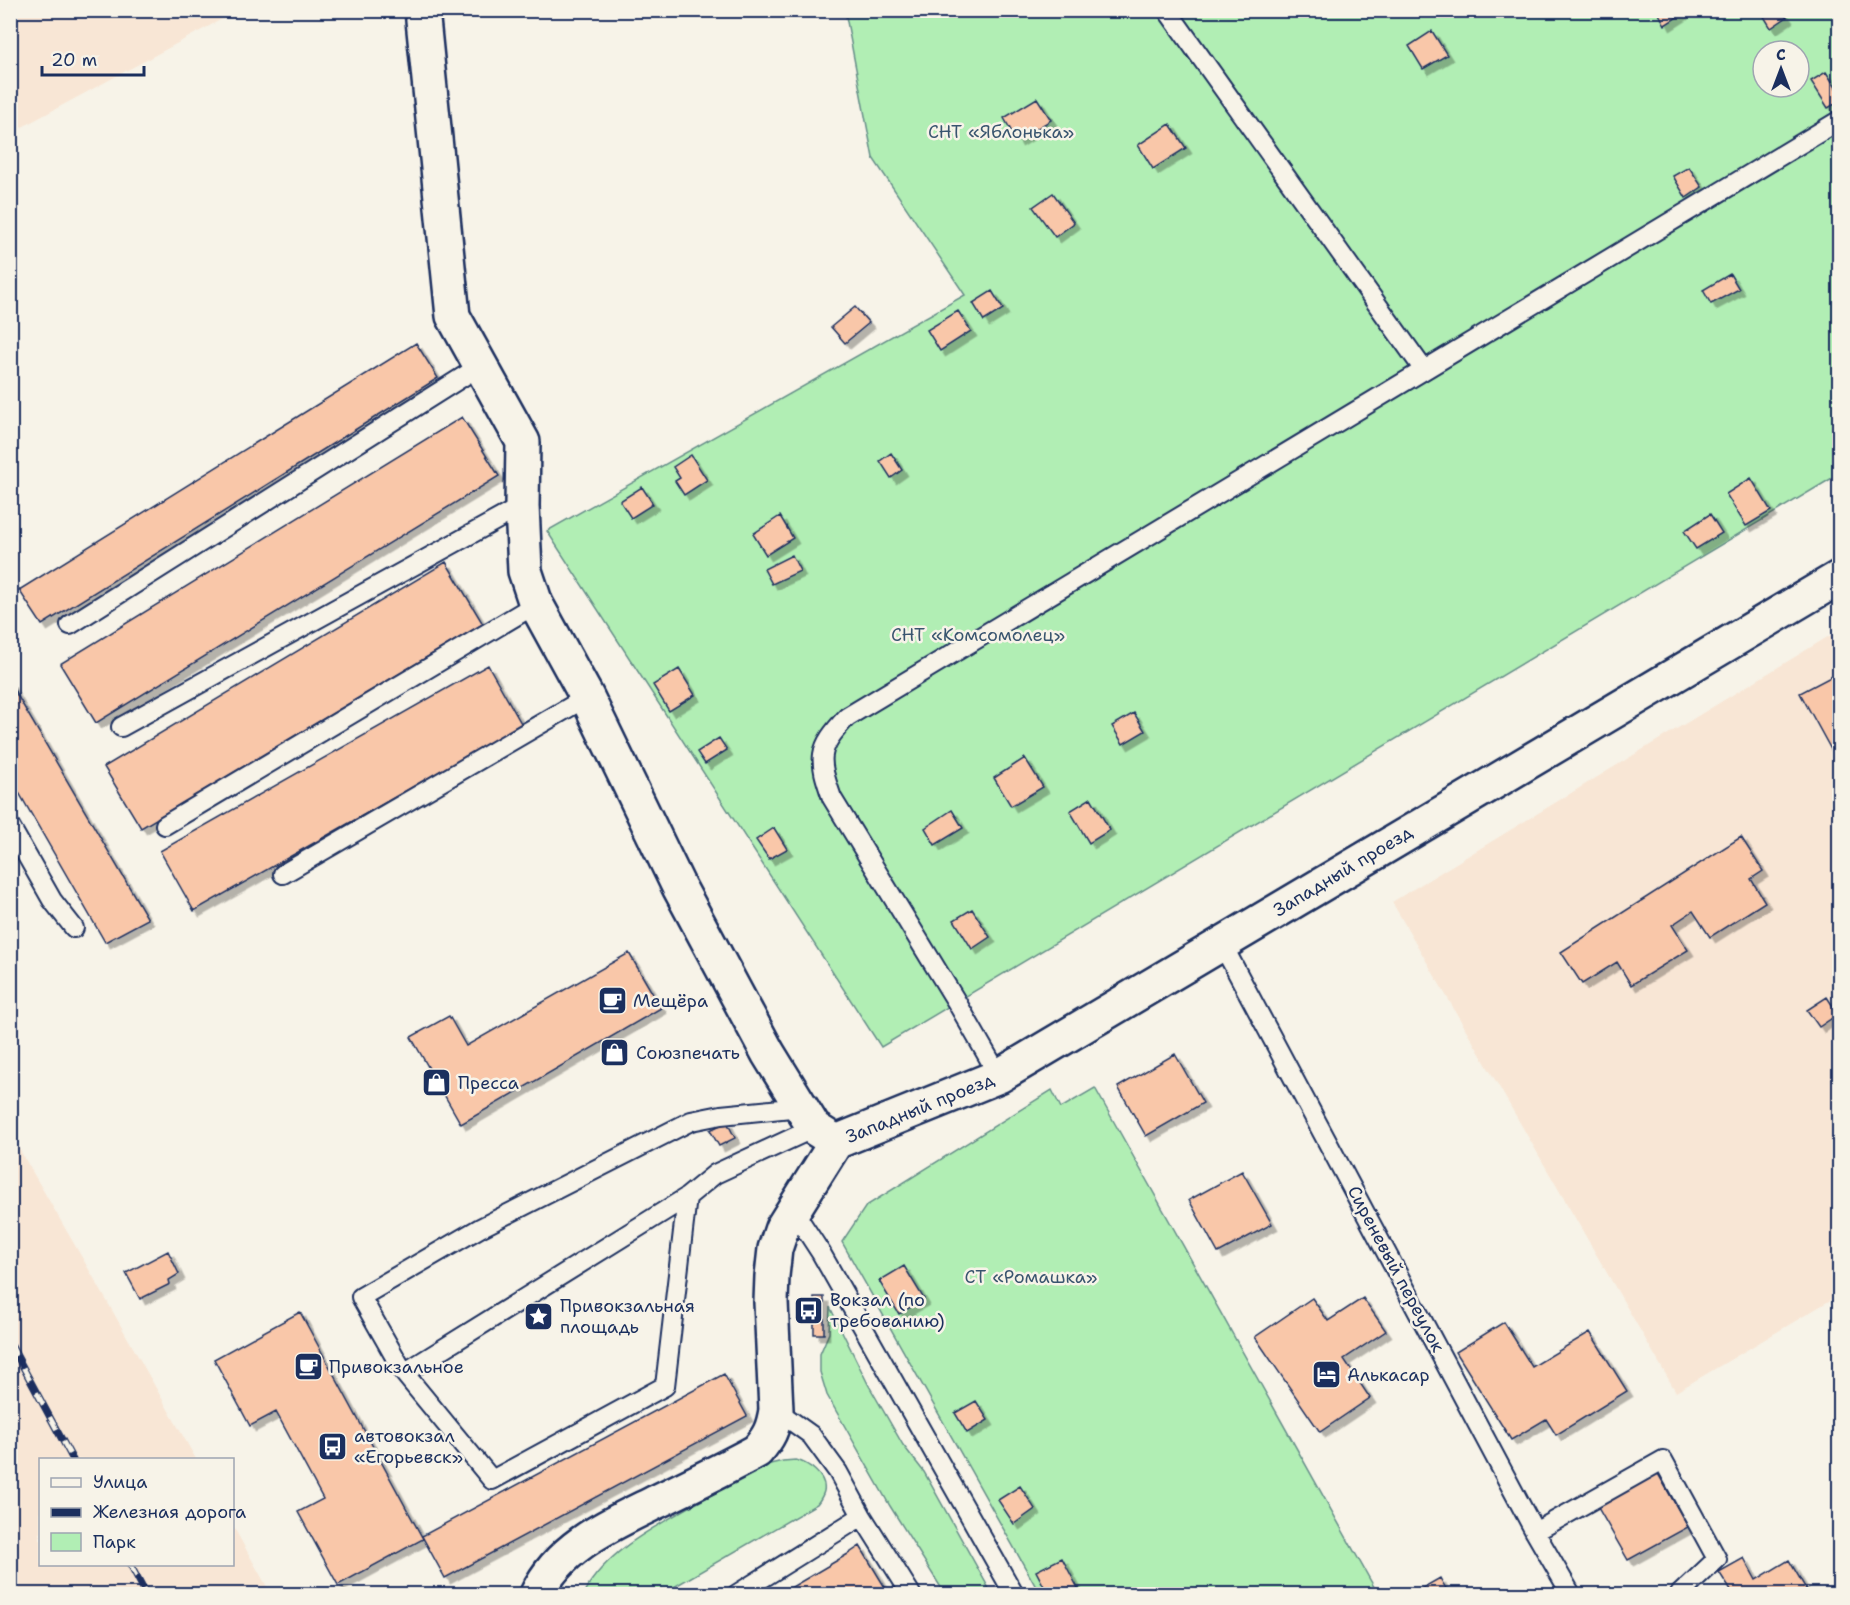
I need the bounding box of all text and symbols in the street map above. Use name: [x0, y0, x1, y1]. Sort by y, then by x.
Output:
scale bar: [42, 39, 144, 77]
north arrow: [1751, 39, 1811, 99]
text: С: [1776, 44, 1786, 65]
text: 20 m: [51, 48, 97, 72]
park label: СНТ «Яблонька»: [928, 120, 1074, 144]
park label: СНТ «Комсомолец»: [891, 623, 1065, 647]
street label: Западный проезд: [1269, 820, 1417, 922]
cafe icon: Мещёра: [596, 985, 628, 1017]
place label: Мещёра: [633, 989, 708, 1013]
shop icon: Союзпечать: [599, 1037, 631, 1069]
place label: Союзпечать: [636, 1041, 740, 1065]
shop icon: Пресса: [421, 1067, 453, 1099]
street label: Западный проезд: [842, 1067, 998, 1149]
place label: Пресса: [458, 1071, 519, 1095]
street label: Сиреневый переулок: [1342, 1182, 1450, 1357]
park label: СТ «Ромашка»: [965, 1265, 1097, 1289]
place label: Вокзал (по требованию): [830, 1288, 945, 1333]
place label: Привокзальная площадь: [560, 1294, 695, 1339]
bus stop icon: Вокзал (по требованию): [793, 1294, 825, 1326]
place icon: Привокзальная площадь: [523, 1300, 555, 1332]
cafe icon: Привокзальное: [292, 1351, 324, 1383]
place label: Привокзальное: [329, 1355, 464, 1379]
hotel icon: Алькасар: [1310, 1359, 1342, 1391]
place label: Алькасар: [1347, 1363, 1430, 1387]
place label: автовокзал «Егорьевск»: [354, 1424, 463, 1469]
bus stop icon: автовокзал «Егорьевск»: [317, 1430, 349, 1462]
legend: [39, 1458, 234, 1566]
text: Улица: [93, 1470, 147, 1494]
text: Железная дорога: [93, 1500, 246, 1524]
text: Парк: [93, 1530, 136, 1554]

